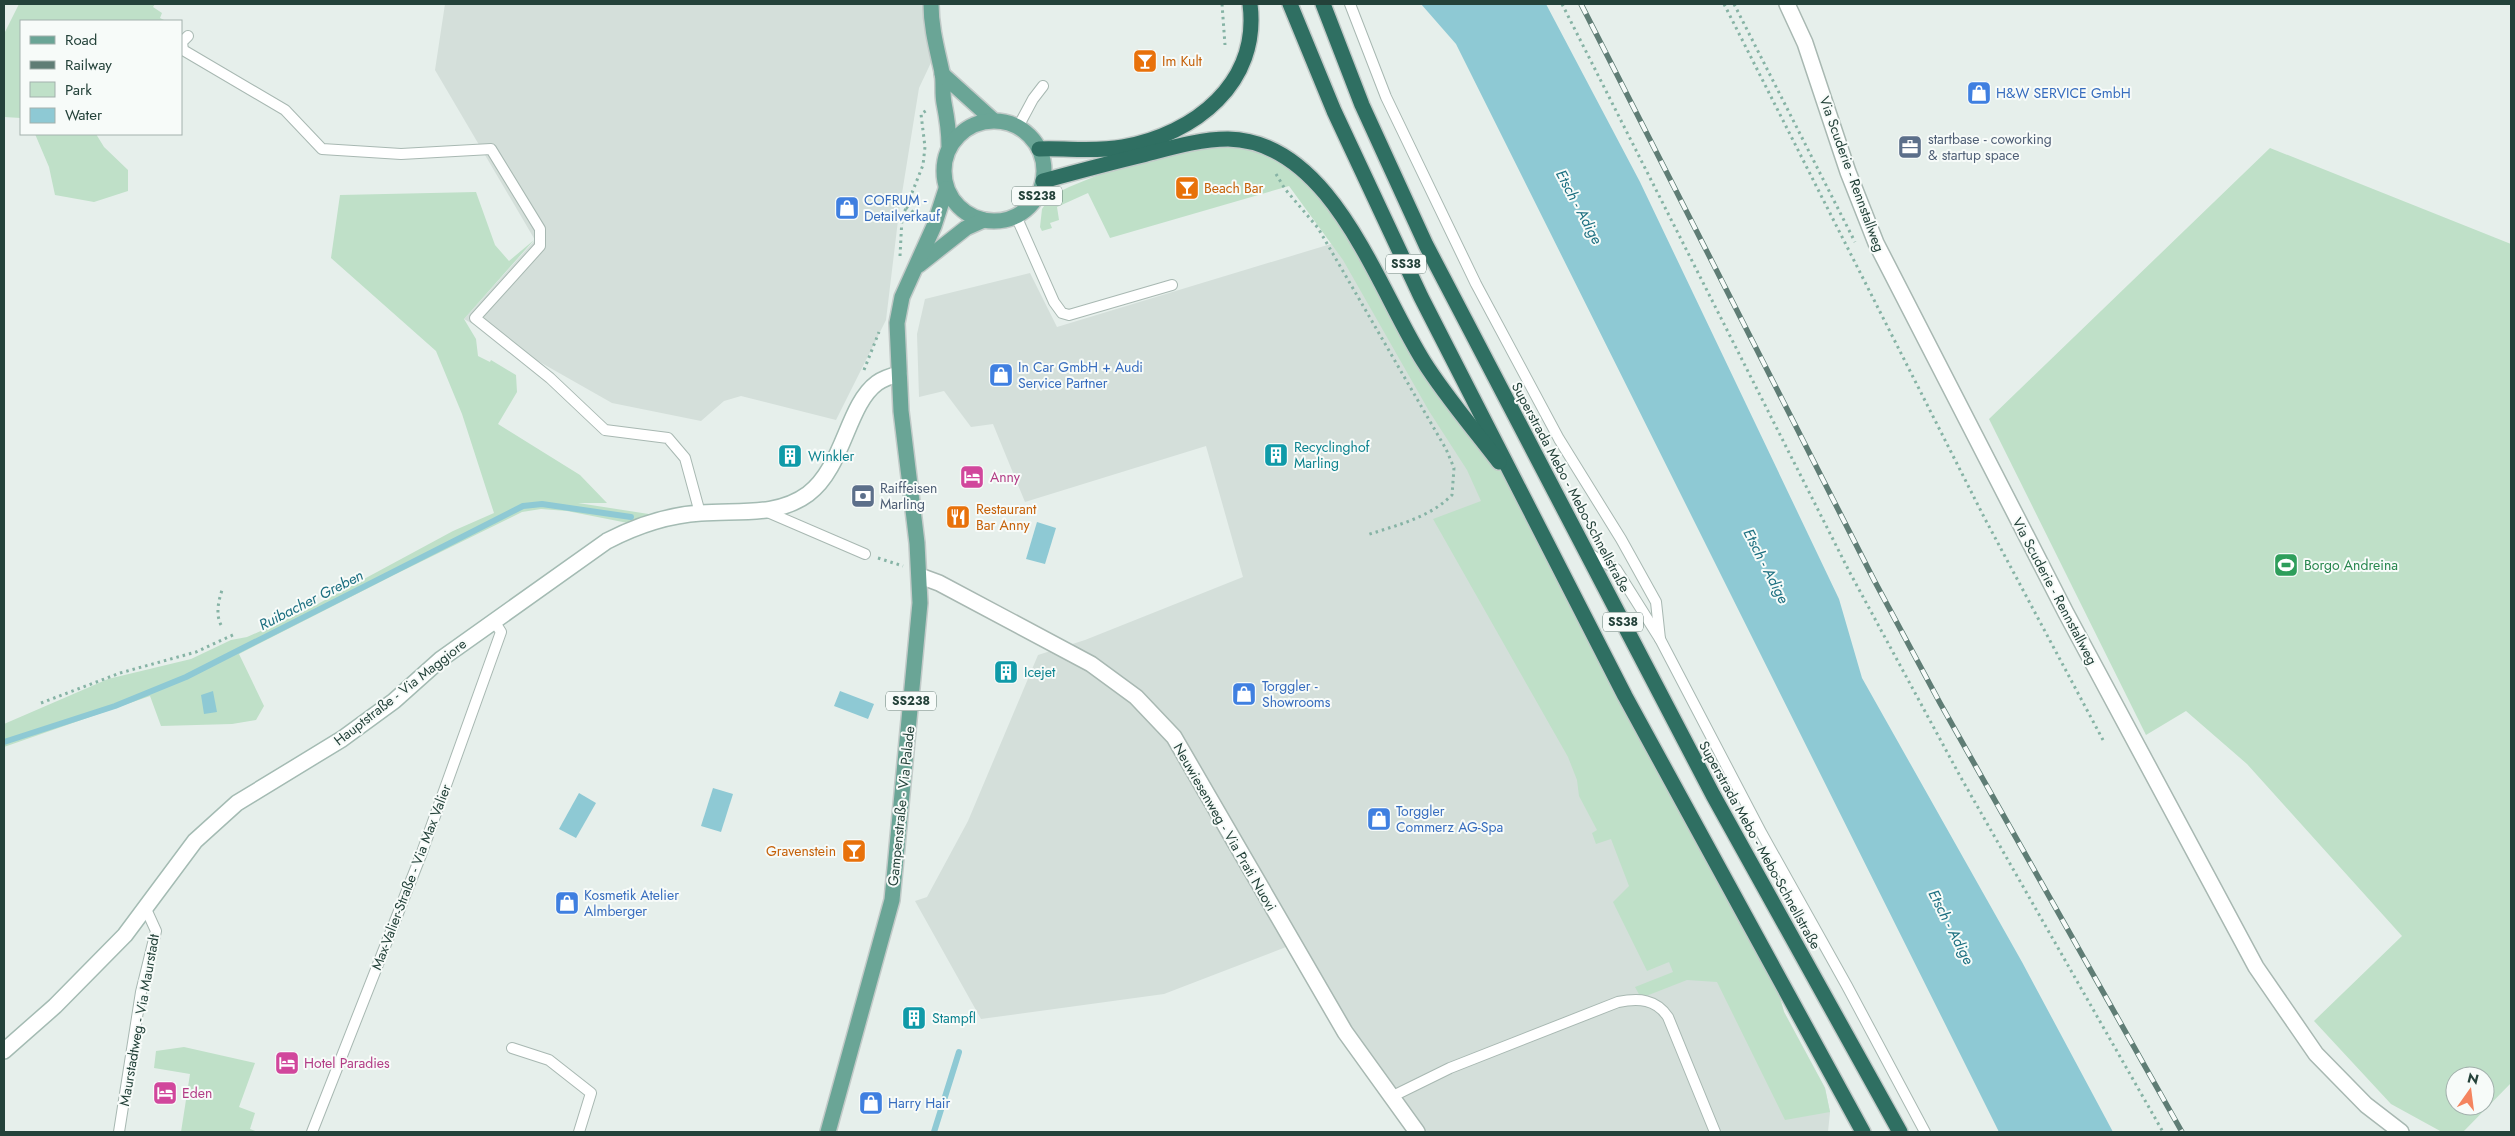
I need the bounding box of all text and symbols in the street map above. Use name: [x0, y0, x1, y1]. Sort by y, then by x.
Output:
legend: [20, 20, 182, 135]
text: Road: [65, 29, 97, 51]
bar icon: Im Kult: [1132, 48, 1158, 74]
place label: Im Kult: [1162, 51, 1203, 71]
text: Railway: [65, 54, 112, 76]
text: Park: [65, 79, 92, 101]
shop icon: H&W SERVICE GmbH: [1966, 80, 1992, 106]
place label: H&W SERVICE GmbH: [1996, 83, 2131, 103]
street label: Via Scuderie - Rennstallweg: [1815, 93, 1889, 255]
text: Water: [65, 104, 103, 126]
place label: startbase - coworking & startup space: [1928, 129, 2052, 165]
office icon: startbase - coworking & startup space: [1897, 134, 1923, 160]
water label: Etsch - Adige: [1550, 166, 1608, 249]
bar icon: Beach Bar: [1174, 175, 1200, 201]
place label: Beach Bar: [1204, 178, 1264, 198]
road number: SS238: [1012, 187, 1062, 206]
place label: COFRUM - Detailverkauf: [864, 190, 941, 226]
shop icon: COFRUM - Detailverkauf: [834, 195, 860, 221]
road number: SS38: [1386, 254, 1426, 274]
place label: In Car GmbH + Audi Service Partner: [1018, 357, 1143, 393]
shop icon: In Car GmbH + Audi Service Partner: [988, 362, 1014, 388]
street label: Superstrada Mebo - Mebo-Schnellstraße: [1507, 378, 1635, 596]
place label: Recyclinghof Marling: [1294, 437, 1371, 473]
building icon: Recyclinghof Marling: [1263, 442, 1289, 468]
building icon: Winkler: [777, 443, 803, 469]
place label: Winkler: [808, 446, 854, 466]
hotel icon: Anny: [959, 464, 985, 490]
place label: Anny: [990, 467, 1021, 487]
place label: Raiffeisen Marling: [880, 478, 937, 514]
bank icon: Raiffeisen Marling: [850, 483, 876, 509]
place label: Restaurant Bar Anny: [976, 499, 1037, 535]
restaurant icon: Restaurant Bar Anny: [945, 504, 971, 530]
street label: Via Scuderie - Rennstallweg: [2008, 514, 2102, 668]
water label: Etsch - Adige: [1738, 525, 1795, 608]
sports icon: Borgo Andreina: [2273, 552, 2299, 578]
place label: Borgo Andreina: [2304, 555, 2398, 575]
water label: Ruibacher Greben: [255, 564, 367, 636]
road number: SS38: [1603, 612, 1643, 632]
street label: Hauptstraße - Via Maggiore: [329, 634, 471, 750]
building icon: Icejet: [993, 659, 1019, 685]
place label: Icejet: [1024, 662, 1056, 682]
place label: Torggler - Showrooms: [1262, 676, 1331, 712]
shop icon: Torggler - Showrooms: [1231, 681, 1257, 707]
road number: SS238: [886, 691, 936, 710]
street label: Gampenstraße - Via Palade: [883, 725, 919, 887]
street label: Superstrada Mebo - Mebo-Schnellstraße: [1694, 737, 1826, 953]
street label: Neuwiesenweg - Via Prati Nuovi: [1169, 739, 1281, 915]
street label: Max-Valier-Straße - Via Max Valier: [366, 781, 456, 973]
place label: Torggler Commerz AG-Spa: [1396, 801, 1503, 837]
shop icon: Torggler Commerz AG-Spa: [1366, 806, 1392, 832]
bar icon: Gravenstein: [841, 838, 867, 864]
place label: Gravenstein: [766, 841, 836, 861]
place label: Kosmetik Atelier Almberger: [584, 885, 679, 921]
water label: Etsch - Adige: [1923, 886, 1980, 969]
shop icon: Kosmetik Atelier Almberger: [554, 890, 580, 916]
street label: Maurstadtweg - Via Maurstadt: [114, 932, 164, 1108]
building icon: Stampfl: [901, 1005, 927, 1031]
place label: Stampfl: [932, 1008, 976, 1028]
hotel icon: Hotel Paradies: [274, 1050, 300, 1076]
place label: Hotel Paradies: [304, 1053, 390, 1073]
north arrow: [2445, 1066, 2495, 1116]
text: N: [2465, 1067, 2481, 1089]
hotel icon: Eden: [152, 1080, 178, 1106]
place label: Eden: [182, 1083, 212, 1103]
shop icon: Harry Hair: [858, 1090, 884, 1116]
place label: Harry Hair: [888, 1093, 951, 1113]

